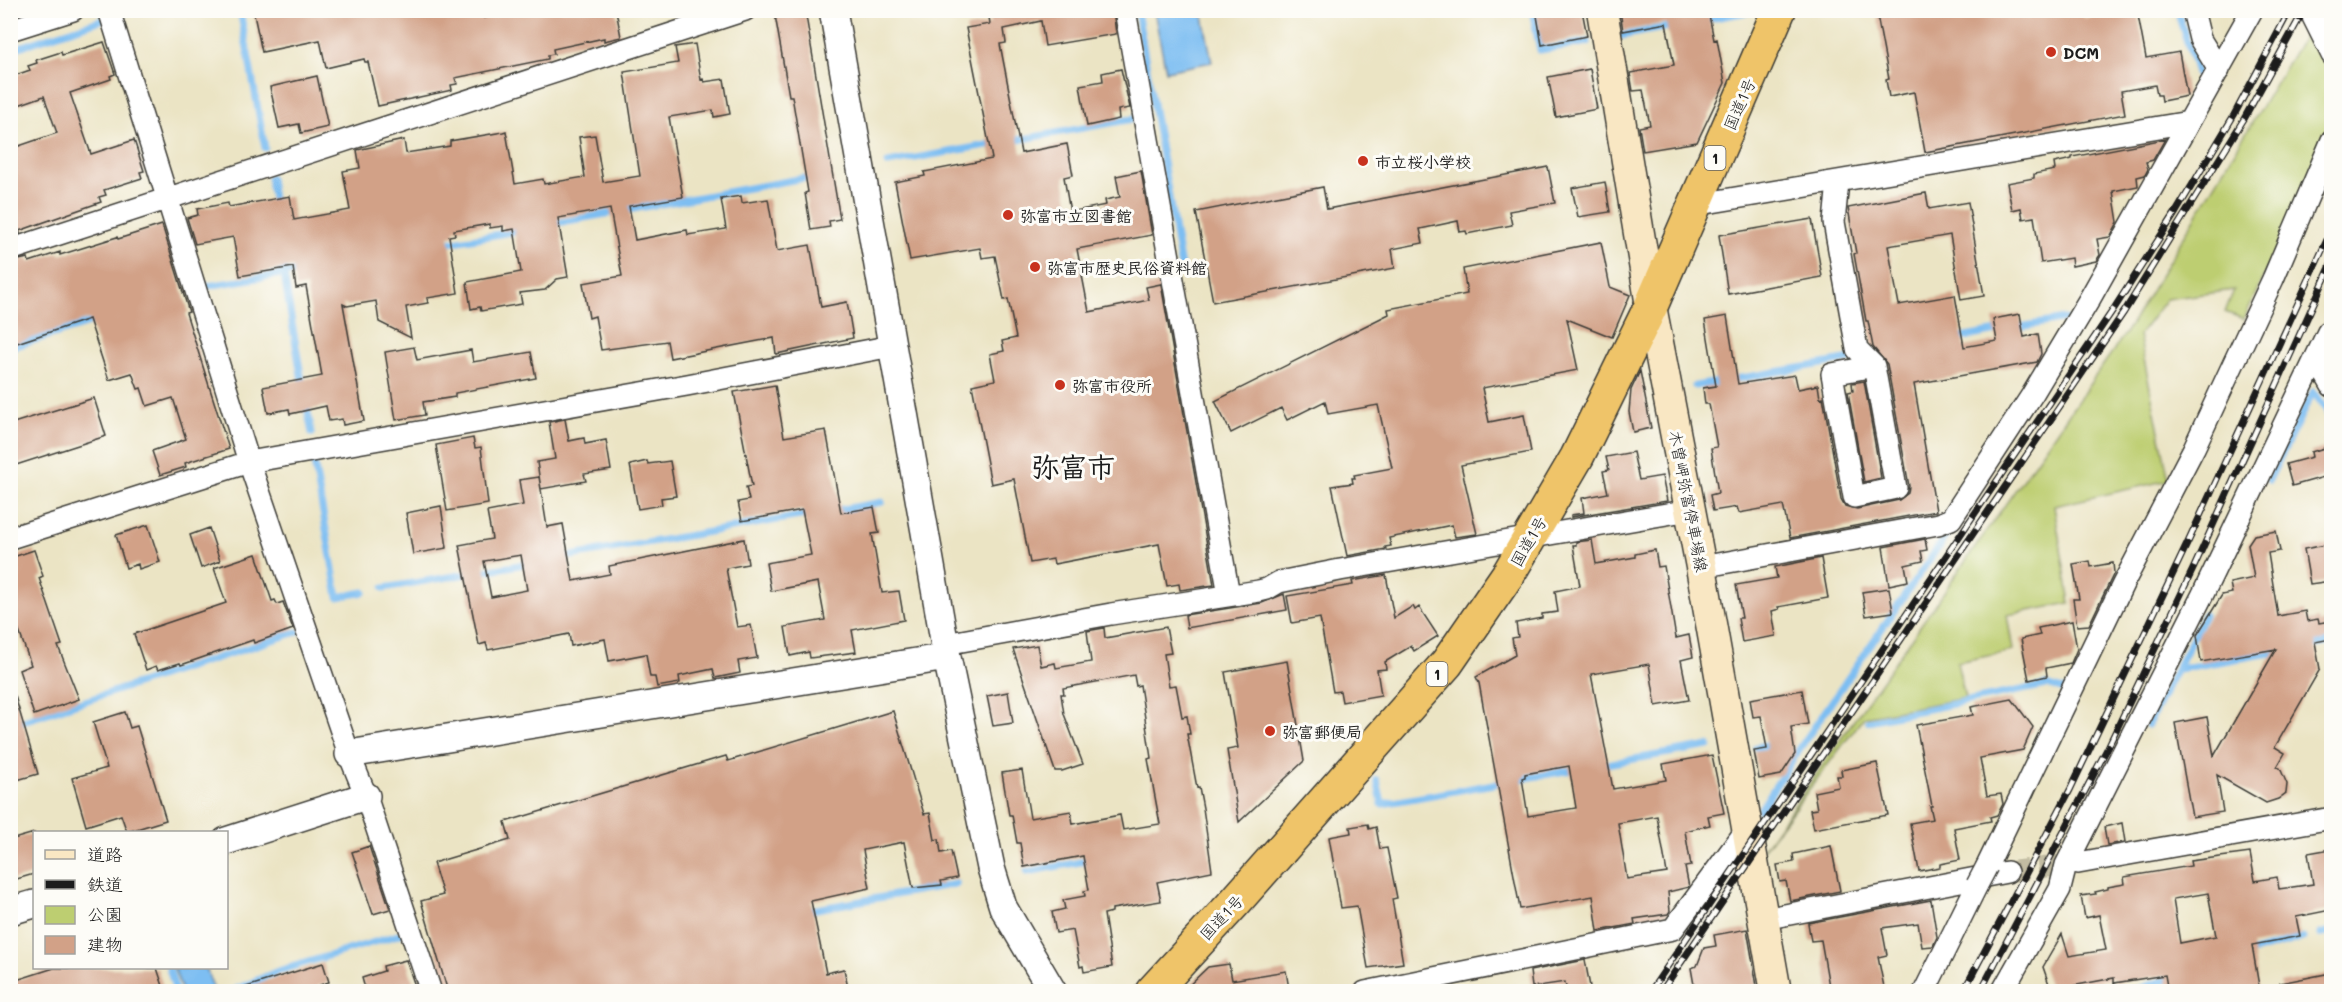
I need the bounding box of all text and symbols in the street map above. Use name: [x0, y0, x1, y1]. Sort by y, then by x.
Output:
place label: DCM: [2063, 42, 2099, 63]
marker: DCM: [2044, 45, 2058, 59]
street label: 国道1号: [1718, 75, 1760, 133]
road number: 1: [1704, 146, 1726, 170]
place label: 市立桜小学校: [1375, 151, 1471, 172]
marker: 市立桜小学校: [1356, 154, 1370, 168]
place label: 弥富市立図書館: [1020, 205, 1132, 226]
marker: 弥富市立図書館: [1001, 208, 1015, 222]
place label: 弥富市歴史民俗資料館: [1047, 257, 1207, 278]
marker: 弥富市歴史民俗資料館: [1028, 260, 1042, 274]
place label: 弥富市役所: [1072, 375, 1152, 396]
marker: 弥富市役所: [1053, 378, 1067, 392]
street label: 木曽岬弥富停車場線: [1665, 428, 1713, 574]
district label: 弥富市: [1031, 448, 1115, 484]
street label: 国道1号: [1505, 512, 1551, 570]
road number: 1: [1426, 662, 1448, 686]
place label: 弥富郵便局: [1282, 721, 1362, 742]
marker: 弥富郵便局: [1263, 724, 1277, 738]
legend: [33, 831, 228, 969]
text: 道路: [87, 842, 123, 866]
text: 鉄道: [87, 872, 123, 896]
street label: 国道1号: [1195, 890, 1247, 944]
text: 公園: [87, 902, 123, 926]
text: 建物: [87, 932, 123, 956]

